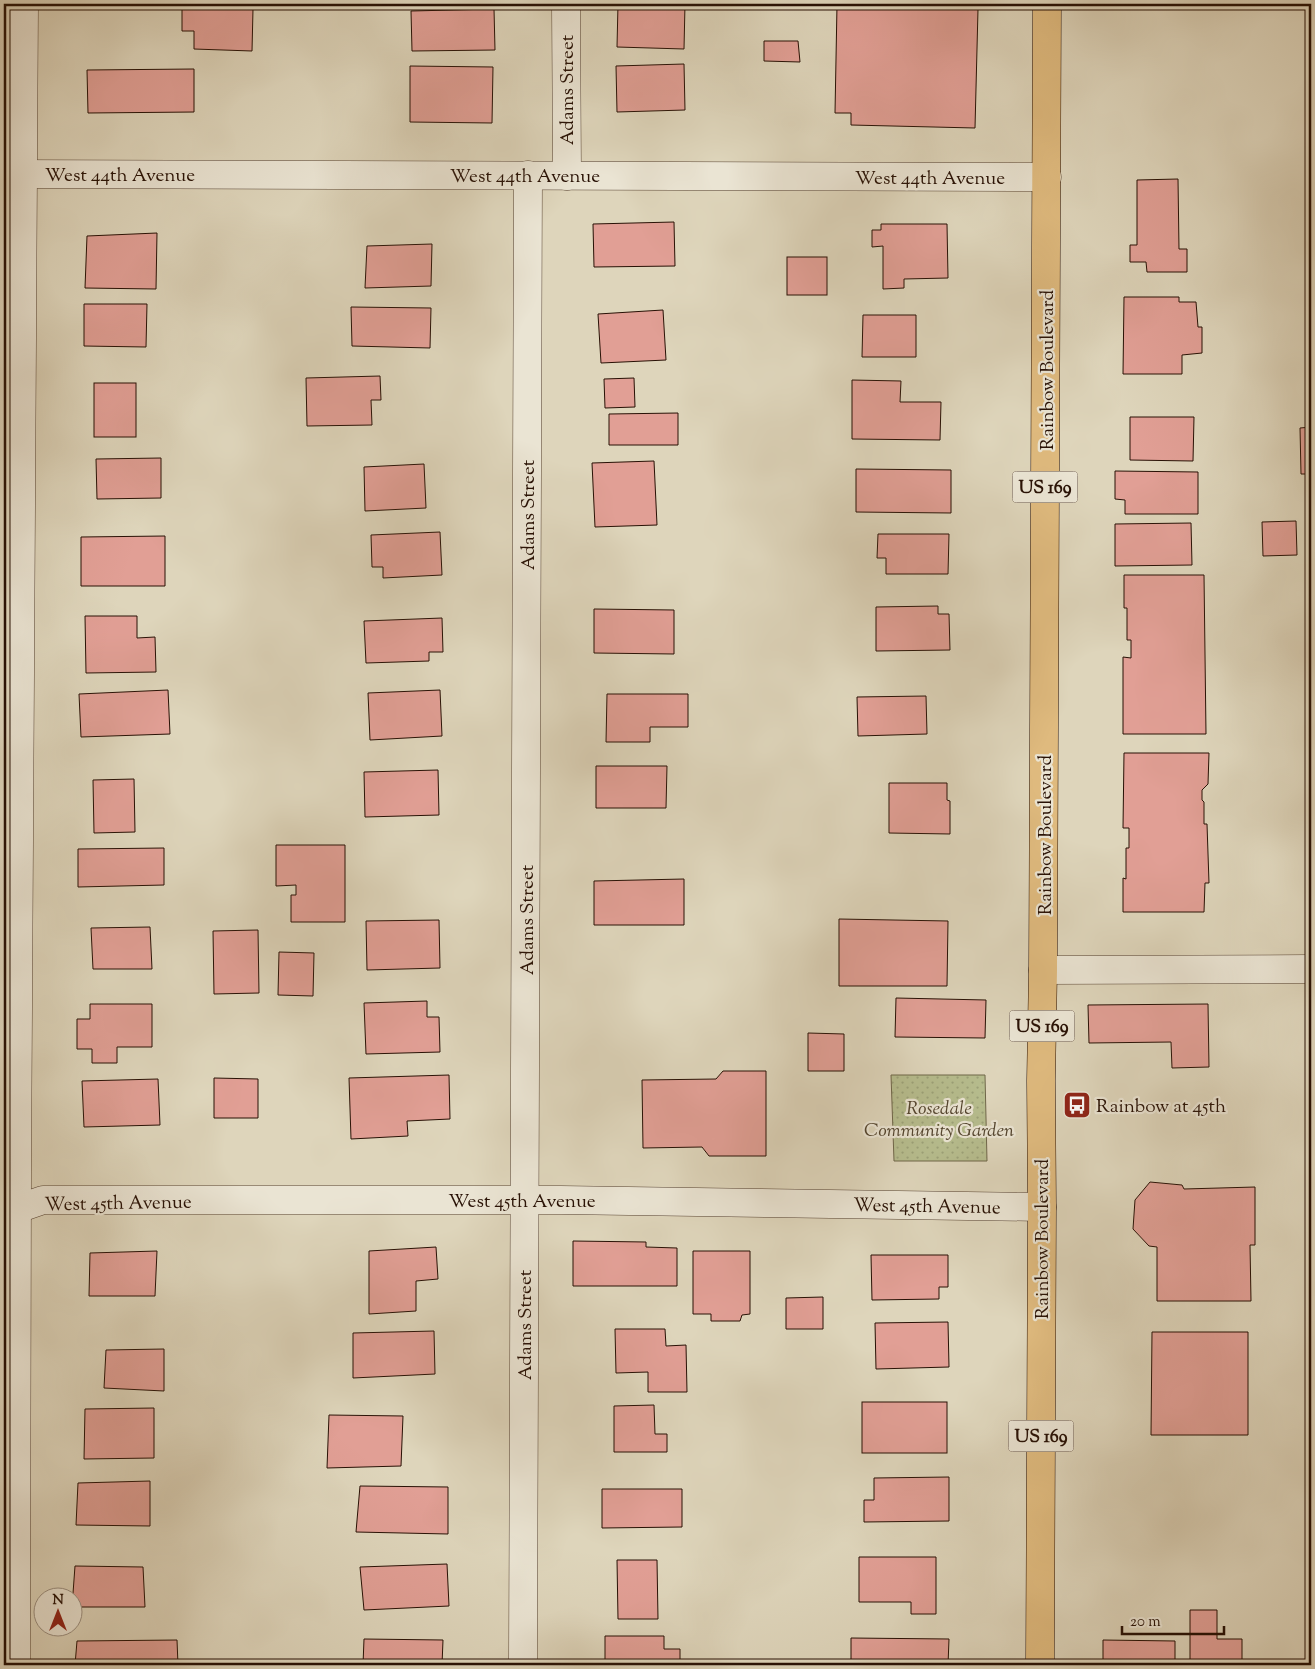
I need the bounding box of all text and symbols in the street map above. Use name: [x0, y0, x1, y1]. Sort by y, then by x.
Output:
street label: Adams Street: [555, 34, 582, 145]
street label: West 44th Avenue: [45, 163, 195, 190]
street label: West 44th Avenue: [450, 164, 600, 191]
street label: West 44th Avenue: [855, 166, 1005, 193]
street label: Rainbow Boulevard: [1035, 289, 1062, 450]
street label: Adams Street: [516, 459, 543, 570]
road number: US 169: [1012, 472, 1078, 502]
street label: Rainbow Boulevard: [1033, 754, 1060, 915]
street label: Adams Street: [515, 864, 542, 975]
road number: US 169: [1010, 1010, 1074, 1042]
bus stop icon: Rainbow at 45th: [1062, 1090, 1092, 1120]
place label: Rainbow at 45th: [1096, 1094, 1226, 1121]
park label: Rosedale Community Garden: [864, 1096, 1014, 1145]
street label: Rainbow Boulevard: [1030, 1158, 1057, 1319]
street label: West 45th Avenue: [448, 1189, 596, 1216]
street label: West 45th Avenue: [44, 1190, 192, 1219]
street label: West 45th Avenue: [853, 1193, 1001, 1222]
street label: Adams Street: [513, 1269, 540, 1380]
road number: US 169: [1008, 1420, 1074, 1452]
north arrow: [32, 1586, 82, 1636]
text: N: [52, 1591, 64, 1611]
scale bar: [1122, 1604, 1225, 1636]
text: 20 m: [1130, 1612, 1161, 1633]

